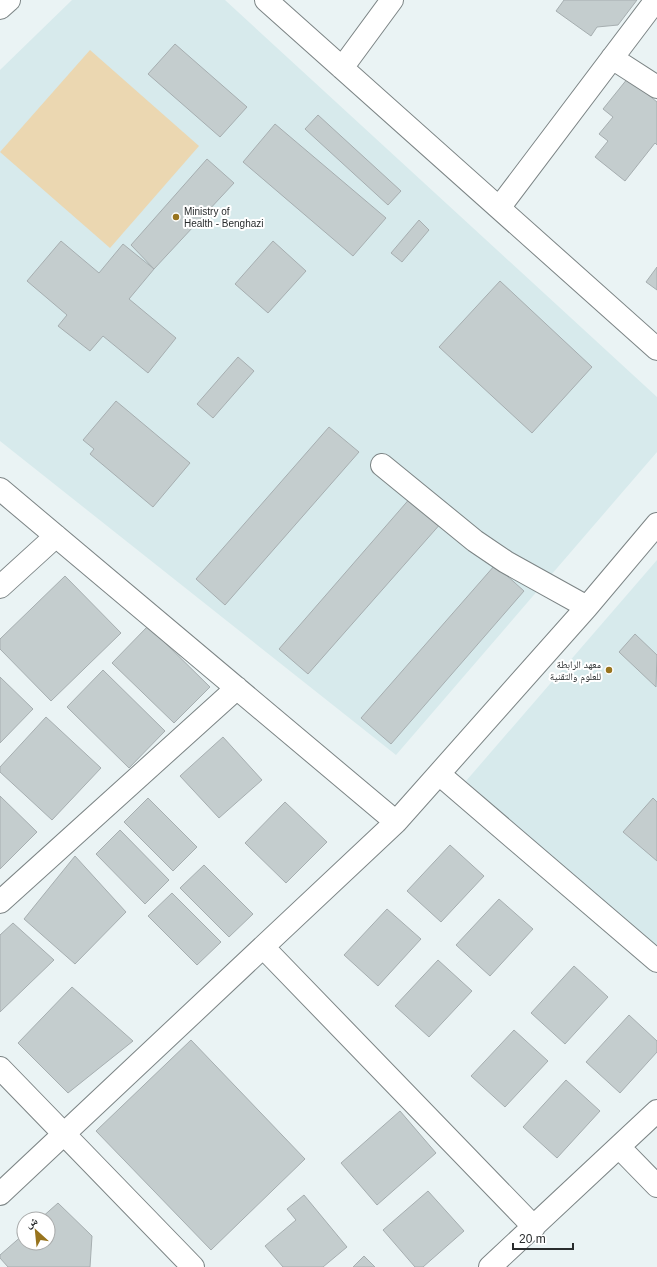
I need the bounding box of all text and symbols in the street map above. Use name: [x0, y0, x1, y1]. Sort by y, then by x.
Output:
place label: Ministry of Health - Benghazi: [184, 206, 264, 229]
marker: Ministry of Health - Benghazi: [171, 212, 181, 222]
place label: معهد الرابطة للعلوم والتقنية: [550, 659, 601, 684]
marker: معهد الرابطة للعلوم والتقنية: [604, 665, 614, 675]
north arrow: [16, 1211, 56, 1251]
text: ش: [24, 1214, 41, 1232]
scale bar: [513, 1225, 573, 1251]
text: 20 m: [519, 1232, 546, 1246]

